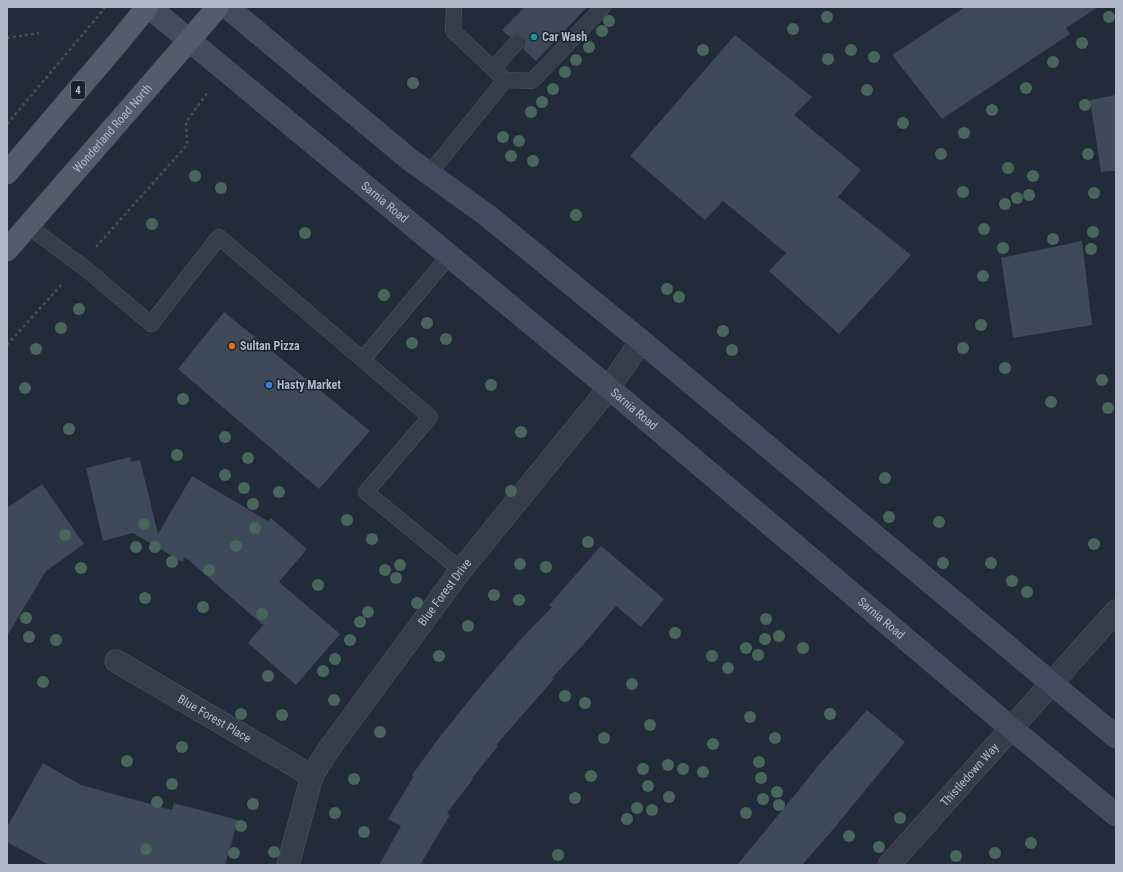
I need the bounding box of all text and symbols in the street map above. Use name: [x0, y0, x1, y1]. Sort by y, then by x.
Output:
place label: Car Wash: [542, 30, 587, 44]
marker: Car Wash: [529, 32, 539, 42]
street label: Wonderland Road North: [70, 81, 155, 176]
road number: 4: [71, 81, 85, 99]
street label: Sarnia Road: [358, 179, 411, 226]
place label: Sultan Pizza: [240, 339, 300, 353]
marker: Sultan Pizza: [227, 341, 237, 351]
place label: Hasty Market: [277, 378, 341, 392]
marker: Hasty Market: [264, 380, 274, 390]
street label: Sarnia Road: [608, 385, 660, 433]
street label: Blue Forest Drive: [415, 556, 475, 629]
street label: Sarnia Road: [855, 595, 908, 642]
street label: Blue Forest Place: [175, 692, 254, 746]
street label: Thistledown Way: [938, 740, 1002, 809]

